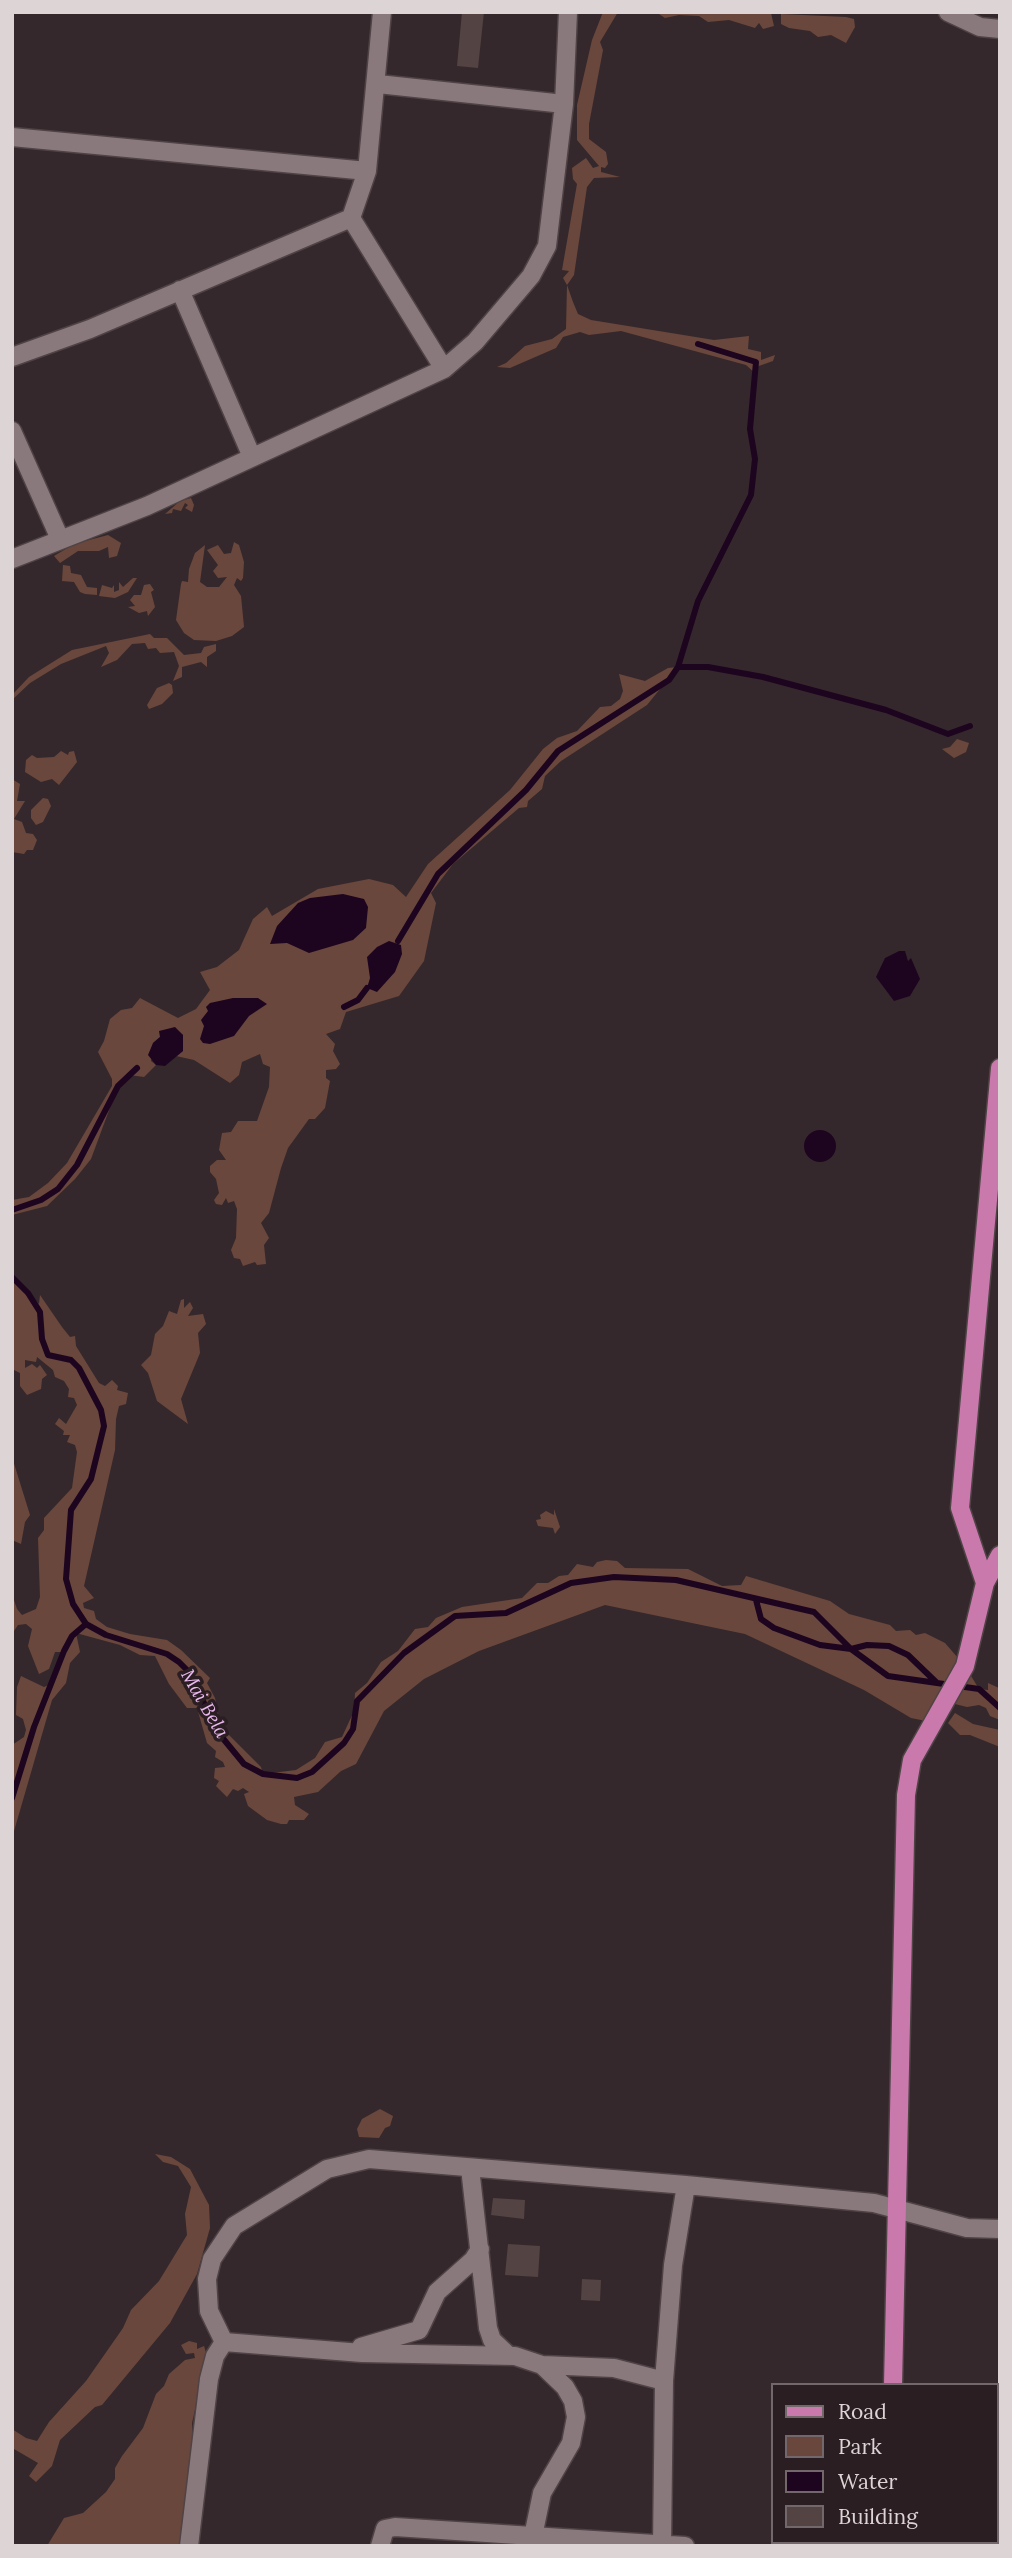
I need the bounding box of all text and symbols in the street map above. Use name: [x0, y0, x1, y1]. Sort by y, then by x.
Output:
water label: Mai Bela: [175, 1666, 233, 1742]
legend: [771, 2383, 998, 2544]
text: Road: [838, 2398, 887, 2425]
text: Park: [838, 2433, 882, 2460]
text: Water: [838, 2468, 897, 2495]
text: Building: [838, 2503, 918, 2530]

